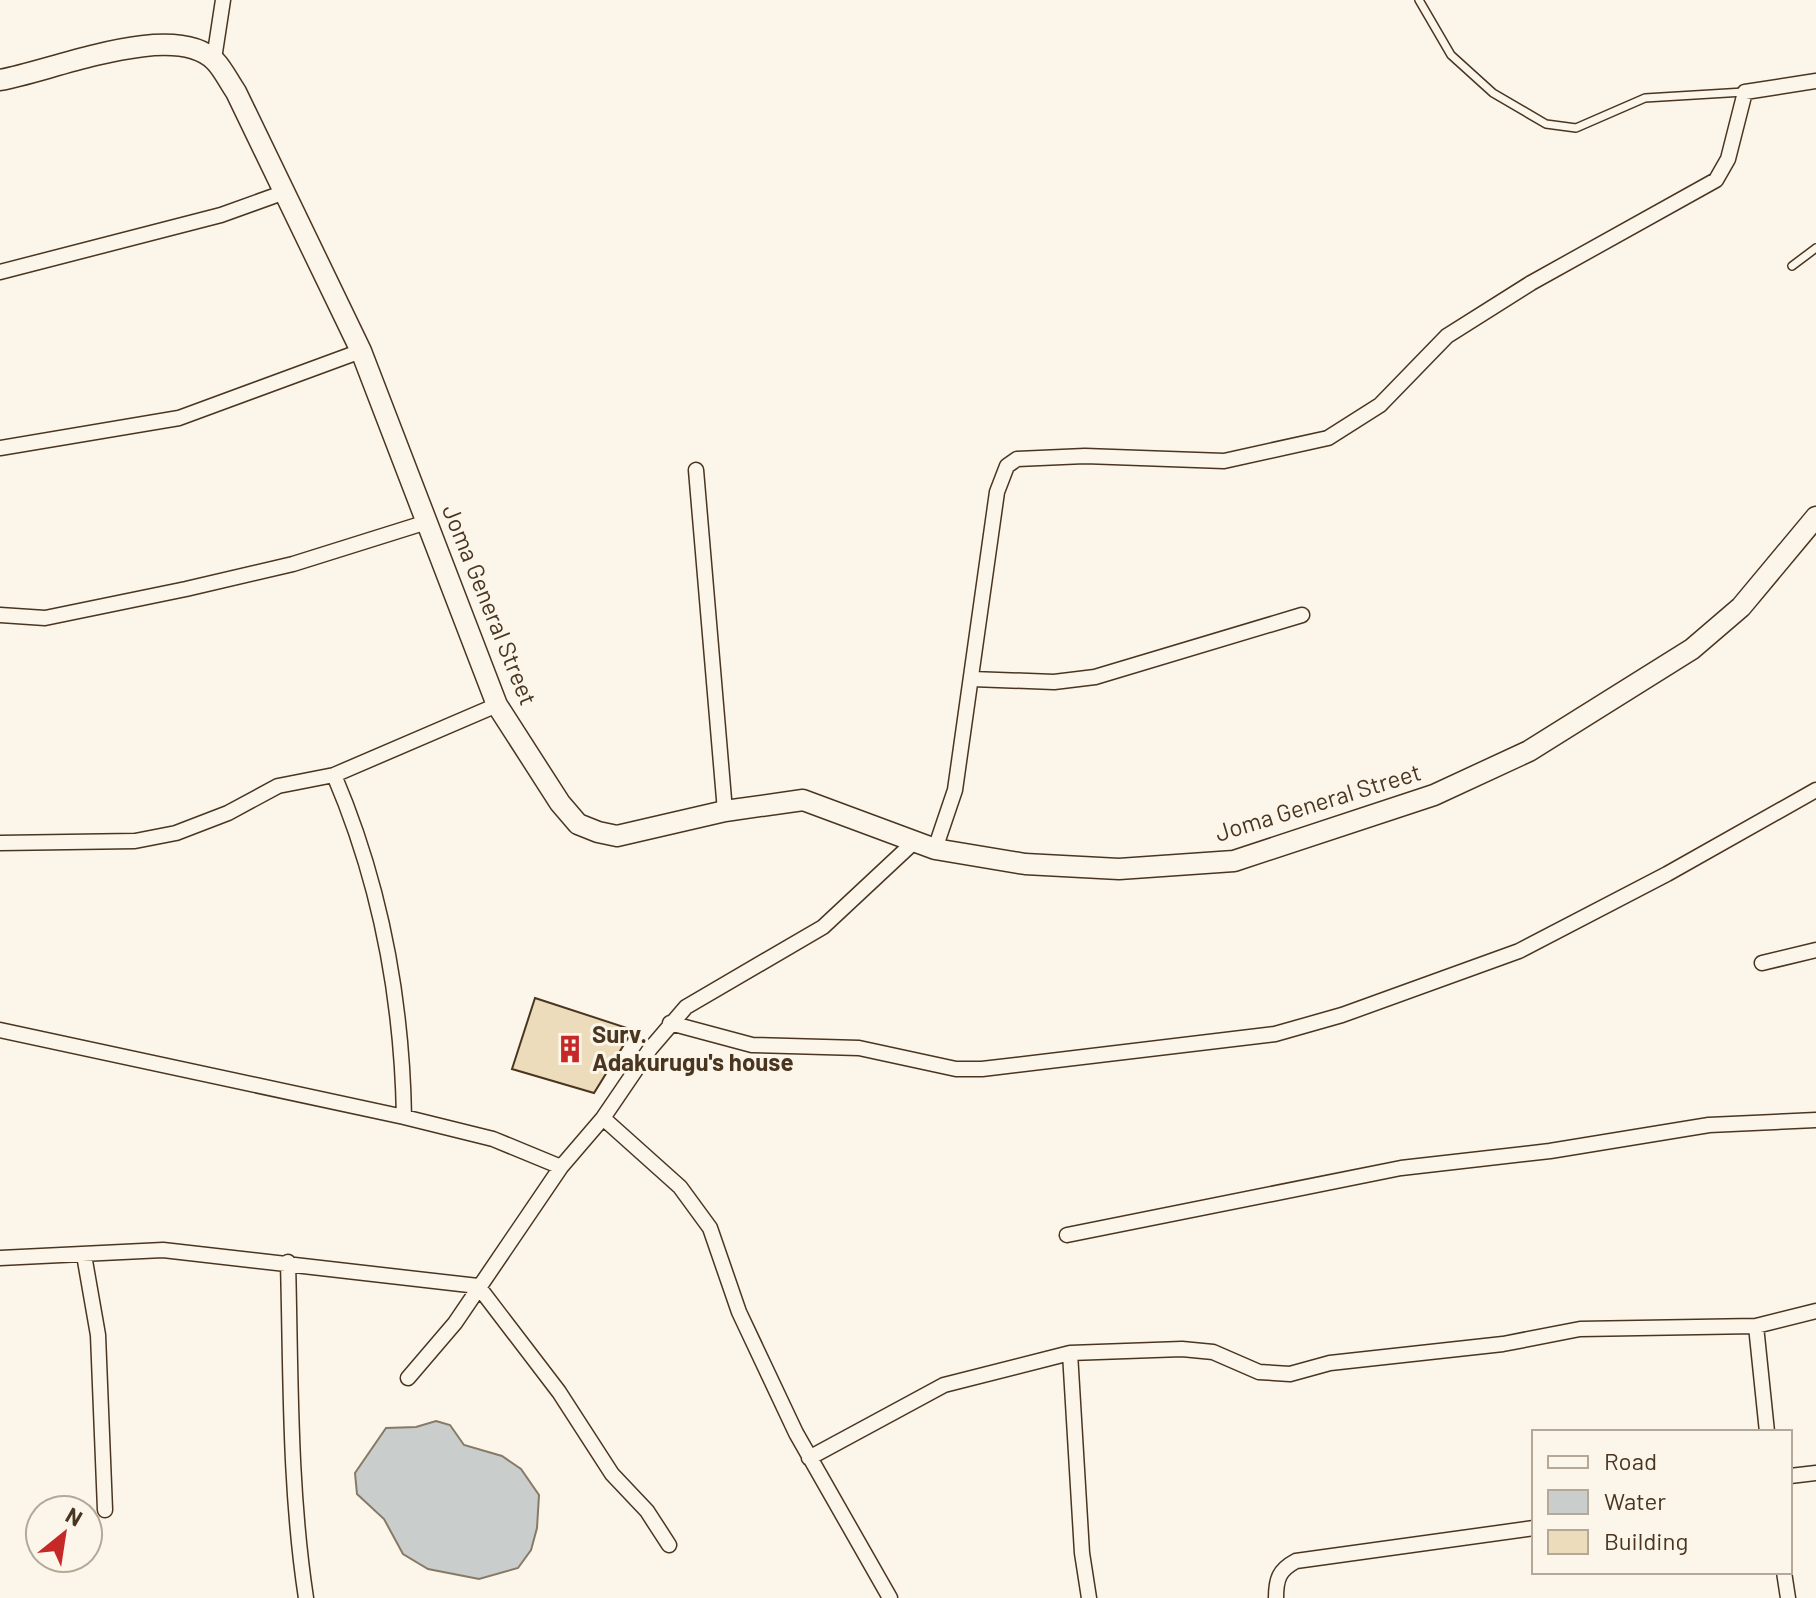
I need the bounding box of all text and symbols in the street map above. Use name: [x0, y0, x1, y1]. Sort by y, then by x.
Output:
street label: Joma General Street: [437, 500, 544, 709]
street label: Joma General Street: [1211, 756, 1424, 847]
place label: Surv. Adakurugu's house: [592, 1019, 794, 1076]
building icon: Surv. Adakurugu's house: [555, 1034, 585, 1064]
legend: [1532, 1430, 1792, 1574]
text: Road: [1604, 1446, 1657, 1475]
text: Water: [1604, 1486, 1666, 1515]
north arrow: [24, 1494, 104, 1574]
text: N: [62, 1501, 87, 1531]
text: Building: [1604, 1526, 1688, 1555]

